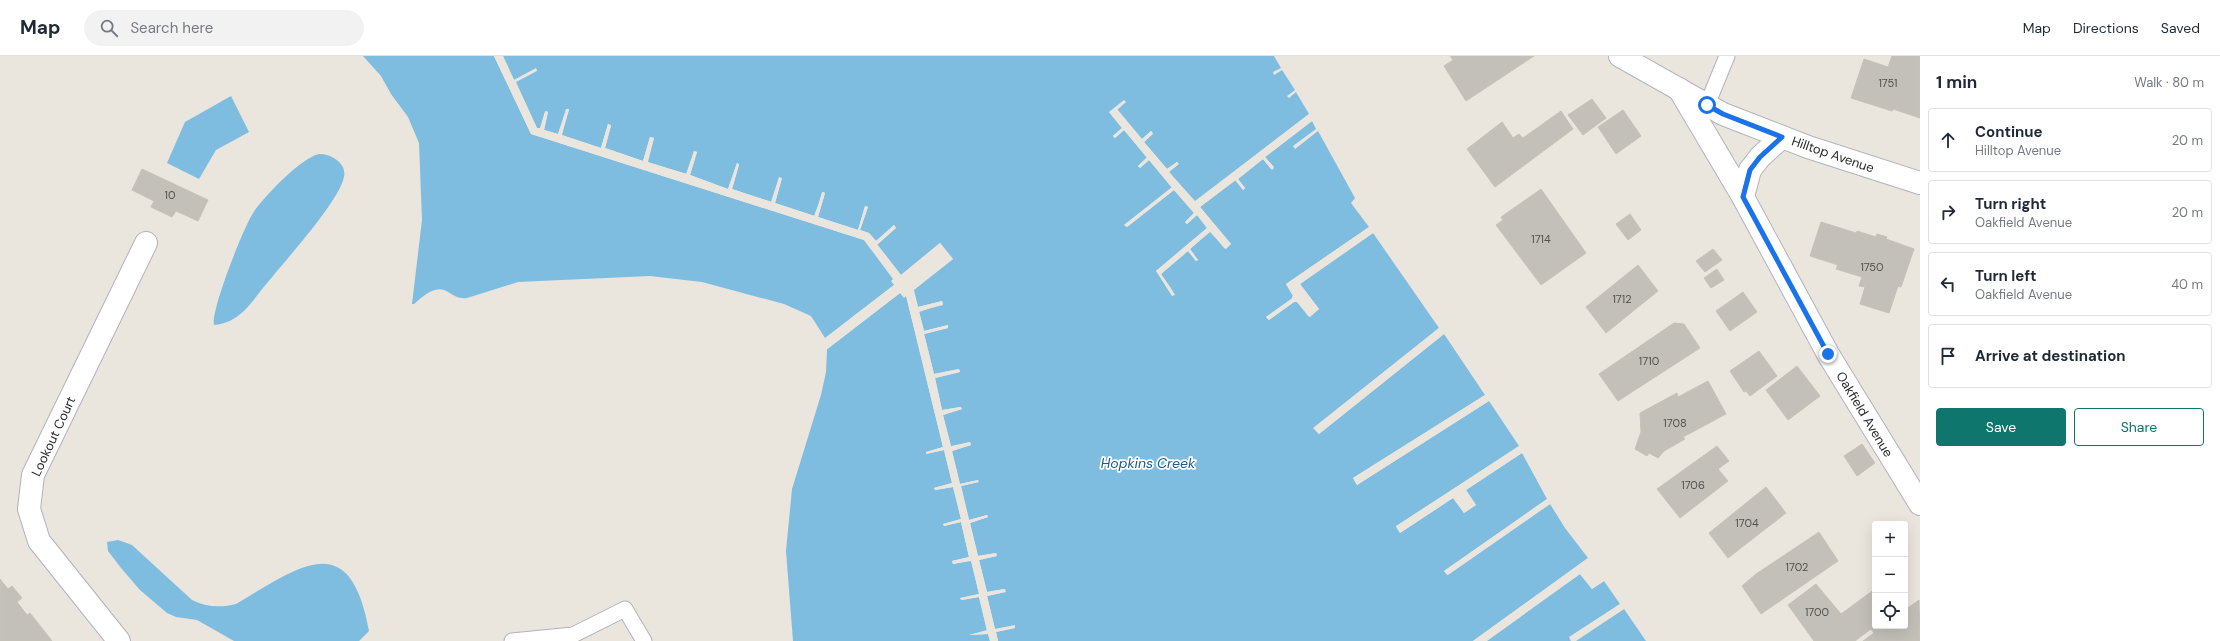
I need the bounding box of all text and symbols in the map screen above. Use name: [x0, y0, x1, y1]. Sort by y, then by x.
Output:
search box: [84, 10, 364, 46]
text: Map: [20, 15, 60, 40]
icon: search: [98, 17, 120, 39]
text: Search here: [130, 18, 213, 38]
text: Map: [2023, 19, 2051, 37]
text: Directions: [2073, 19, 2139, 37]
text: Saved: [2161, 19, 2200, 37]
text: 1 min: [1936, 71, 1977, 93]
text: Walk · 80 m: [2134, 74, 2204, 91]
house number: 1751: [1878, 76, 1898, 90]
route start: [1698, 96, 1716, 114]
text: Continue: [1975, 122, 2043, 142]
icon: ahead: [1937, 129, 1959, 151]
street label: Hilltop Avenue: [1789, 132, 1876, 177]
text: 20 m: [2172, 132, 2203, 149]
text: Hilltop Avenue: [1975, 142, 2061, 159]
house number: 10: [165, 188, 175, 202]
text: Turn right: [1975, 194, 2046, 214]
icon: right: [1937, 201, 1959, 223]
text: 20 m: [2172, 204, 2203, 221]
text: Oakfield Avenue: [1975, 214, 2072, 231]
house number: 1714: [1531, 232, 1551, 246]
house number: 1750: [1860, 260, 1884, 274]
text: Turn left: [1975, 266, 2036, 286]
icon: left: [1937, 273, 1959, 295]
text: 40 m: [2171, 276, 2203, 293]
text: Oakfield Avenue: [1975, 286, 2072, 303]
house number: 1712: [1612, 292, 1632, 306]
route end: [1819, 345, 1837, 363]
icon: arrive: [1937, 345, 1959, 367]
text: Arrive at destination: [1975, 346, 2126, 366]
house number: 1710: [1639, 354, 1659, 368]
street label: Oakfield Avenue: [1832, 368, 1897, 460]
street label: Lookout Court: [28, 394, 79, 479]
button: Save: [1936, 408, 2066, 446]
button: Share: [2074, 408, 2204, 446]
house number: 1708: [1663, 416, 1687, 430]
water label: Hopkins Creek: [1101, 454, 1196, 472]
house number: 1706: [1681, 478, 1705, 492]
house number: 1704: [1735, 516, 1759, 530]
map controls: [1872, 521, 1908, 629]
button: +: [1872, 521, 1908, 557]
button: −: [1872, 557, 1908, 593]
house number: 1702: [1786, 560, 1808, 574]
button: locate: [1872, 593, 1908, 629]
house number: 1700: [1805, 605, 1829, 619]

